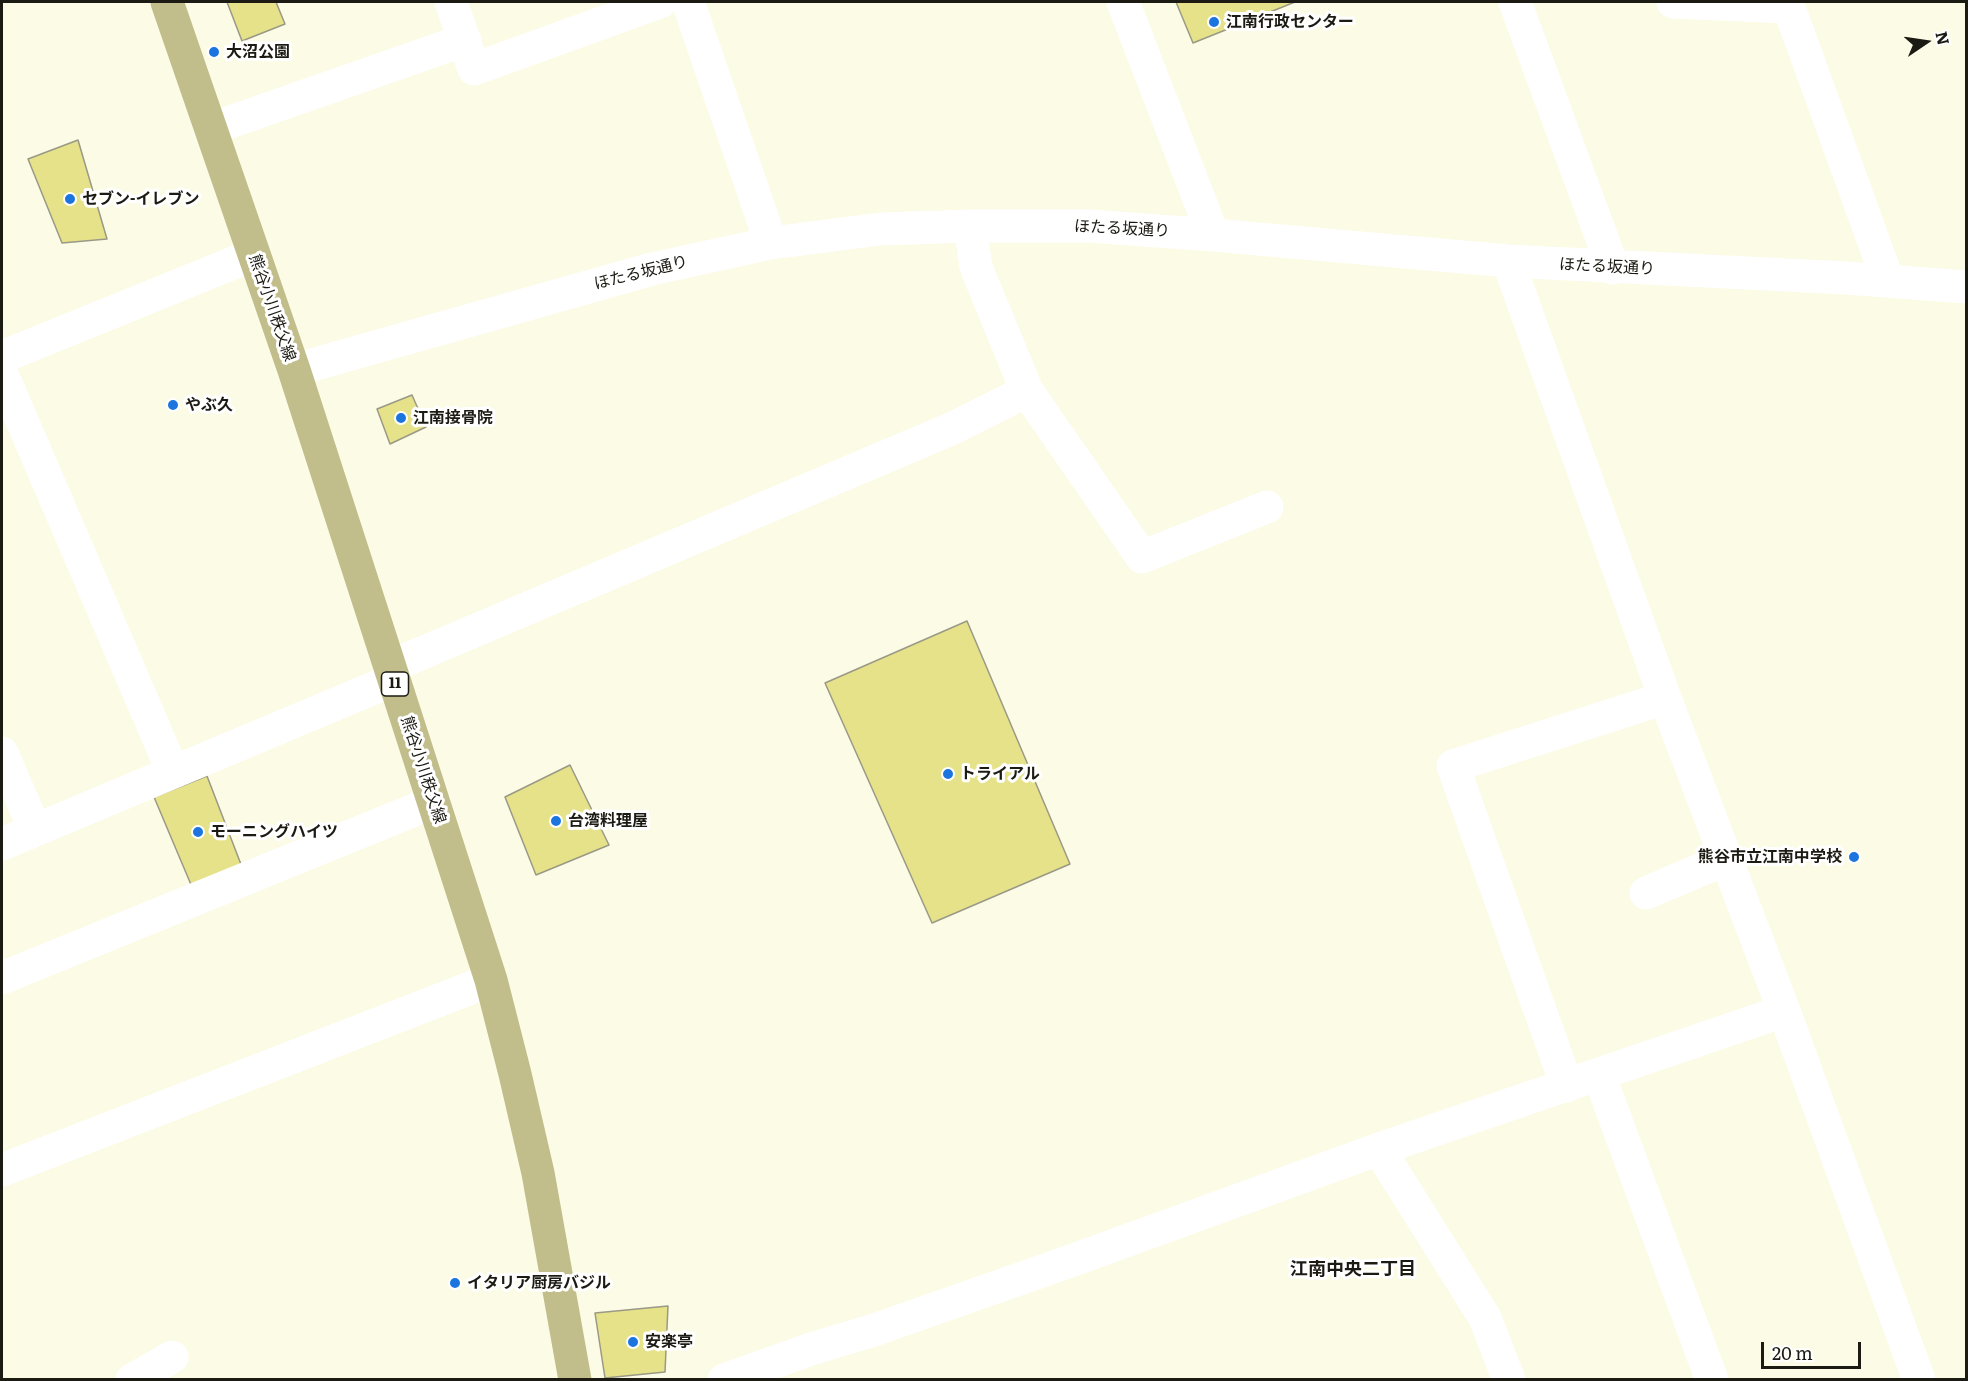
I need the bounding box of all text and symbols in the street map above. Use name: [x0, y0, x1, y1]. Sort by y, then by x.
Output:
place label: 江南行政センター: [1226, 12, 1354, 32]
north arrow: [1896, 12, 1956, 72]
marker: 江南行政センター: [1207, 15, 1221, 29]
text: N: [1930, 29, 1957, 47]
place label: 大沼公園: [226, 42, 290, 62]
marker: 大沼公園: [207, 45, 221, 59]
place label: セブン-イレブン: [82, 189, 199, 209]
marker: セブン-イレブン: [63, 192, 77, 206]
street label: ほたる坂通り: [1074, 217, 1170, 241]
street label: 熊谷小川秩父線: [245, 252, 299, 364]
street label: ほたる坂通り: [592, 252, 690, 294]
street label: ほたる坂通り: [1559, 255, 1655, 279]
place label: やぶ久: [185, 395, 233, 415]
marker: やぶ久: [166, 398, 180, 412]
place label: 江南接骨院: [413, 408, 493, 428]
marker: 江南接骨院: [394, 411, 408, 425]
road number: 11: [382, 672, 408, 696]
street label: 熊谷小川秩父線: [397, 714, 449, 826]
place label: トライアル: [960, 764, 1040, 784]
marker: トライアル: [941, 767, 955, 781]
place label: 台湾料理屋: [568, 811, 648, 831]
marker: 台湾料理屋: [549, 814, 563, 828]
place label: モーニングハイツ: [210, 822, 338, 842]
marker: モーニングハイツ: [191, 825, 205, 839]
place label: 熊谷市立江南中学校: [1698, 847, 1842, 867]
marker: 熊谷市立江南中学校: [1847, 850, 1861, 864]
district label: 江南中央二丁目: [1290, 1259, 1416, 1281]
place label: イタリア厨房バジル: [467, 1273, 611, 1293]
marker: イタリア厨房バジル: [448, 1276, 462, 1290]
scale bar: [1764, 1330, 1864, 1368]
place label: 安楽亭: [645, 1332, 693, 1352]
marker: 安楽亭: [626, 1335, 640, 1349]
text: 20 m: [1772, 1339, 1813, 1366]

